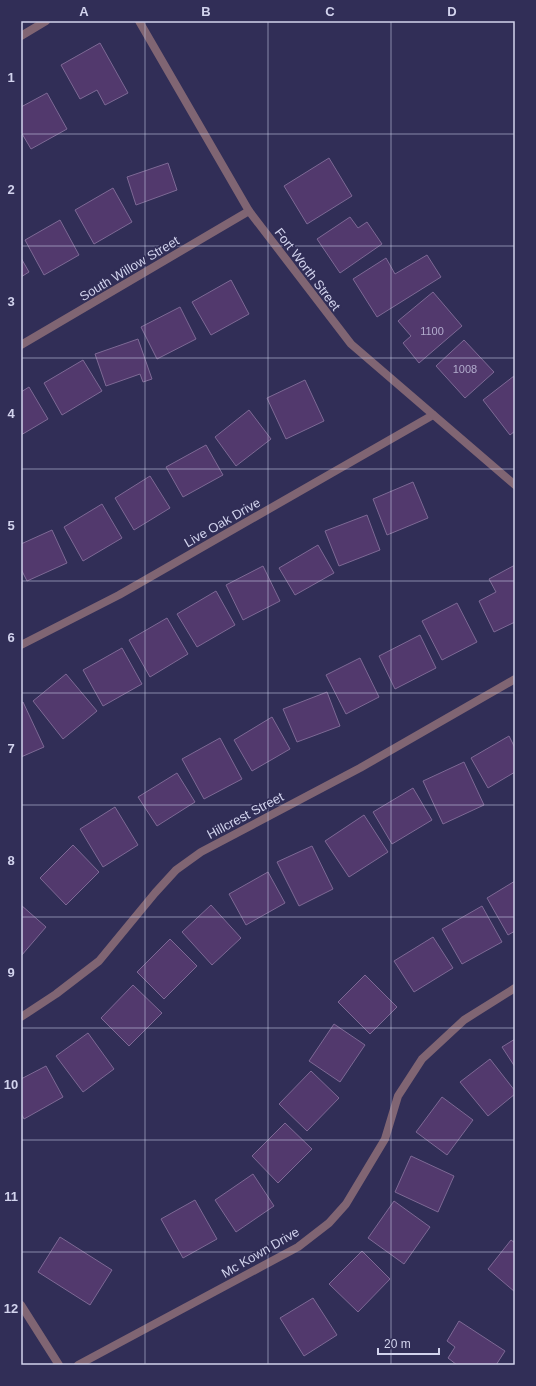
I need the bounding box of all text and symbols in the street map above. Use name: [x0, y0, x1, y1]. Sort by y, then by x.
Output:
text: A: [79, 4, 89, 19]
text: B: [201, 4, 211, 19]
text: C: [325, 4, 335, 19]
text: D: [447, 4, 457, 19]
text: 1: [7, 70, 15, 85]
text: 2: [7, 182, 15, 197]
street label: Fort Worth Street: [272, 225, 344, 314]
street label: South Willow Street: [77, 233, 182, 304]
text: 3: [7, 294, 15, 309]
house number: 1100: [420, 325, 444, 337]
house number: 1008: [453, 363, 477, 375]
text: 4: [7, 406, 15, 421]
street label: Live Oak Drive: [182, 495, 263, 550]
text: 5: [7, 518, 15, 533]
text: 6: [7, 630, 15, 645]
text: 7: [7, 741, 15, 756]
street label: Hillcrest Street: [204, 789, 286, 842]
text: 8: [7, 853, 15, 868]
text: 9: [7, 965, 15, 980]
text: 10: [4, 1077, 18, 1092]
text: 11: [4, 1189, 18, 1204]
street label: Mc Kown Drive: [219, 1224, 302, 1281]
text: 12: [4, 1301, 18, 1316]
scale bar: [378, 1330, 439, 1356]
text: 20 m: [384, 1337, 411, 1351]

